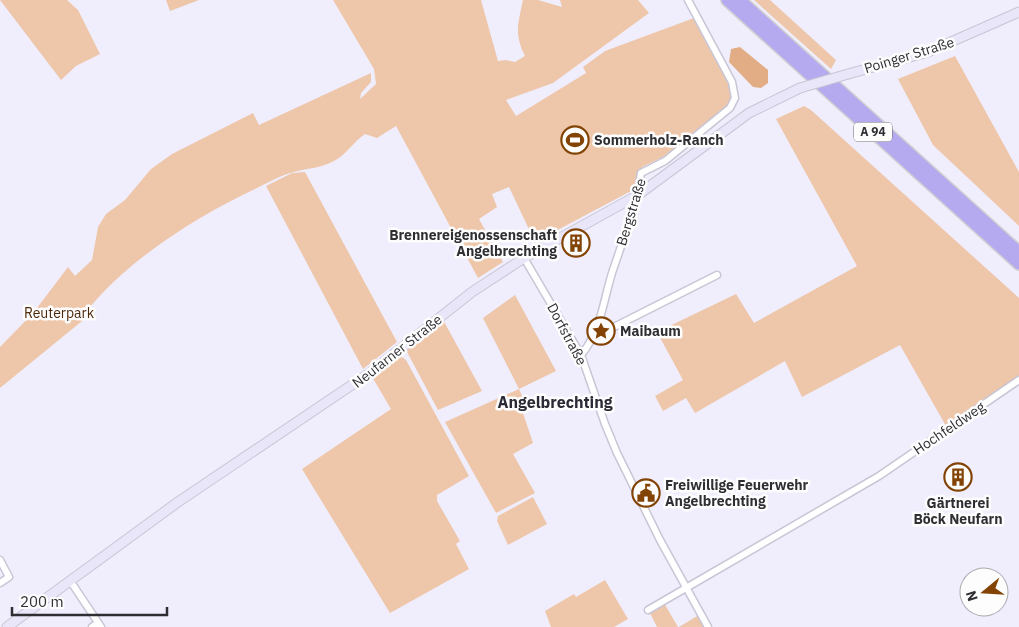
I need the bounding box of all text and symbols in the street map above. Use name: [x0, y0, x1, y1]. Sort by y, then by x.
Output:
street label: Poinger Straße: [862, 33, 956, 77]
road number: A 94: [854, 122, 892, 142]
sports icon: Sommerholz-Ranch: [560, 125, 590, 155]
place label: Sommerholz-Ranch: [594, 131, 724, 149]
street label: Bergstraße: [612, 176, 650, 248]
place label: Brennereigenossenschaft Angelbrechting: [389, 226, 557, 260]
building icon: Brennereigenossenschaft Angelbrechting: [561, 228, 591, 258]
street label: Dorfstraße: [543, 300, 591, 368]
park label: Reuterpark: [24, 304, 95, 322]
street label: Neufarner Straße: [349, 310, 446, 392]
place icon: Maibaum: [586, 316, 616, 346]
place label: Maibaum: [620, 322, 681, 340]
district label: Angelbrechting: [497, 392, 613, 412]
street label: Hochfeldweg: [910, 397, 989, 459]
building icon: Gärtnerei Böck Neufarn: [943, 462, 973, 492]
place label: Freiwillige Feuerwehr Angelbrechting: [665, 476, 809, 510]
public building icon: Freiwillige Feuerwehr Angelbrechting: [631, 478, 661, 508]
place label: Gärtnerei Böck Neufarn: [913, 494, 1003, 528]
north arrow: [959, 567, 1009, 617]
scale bar: [12, 584, 168, 616]
text: N: [962, 588, 982, 604]
text: 200 m: [20, 592, 64, 611]

